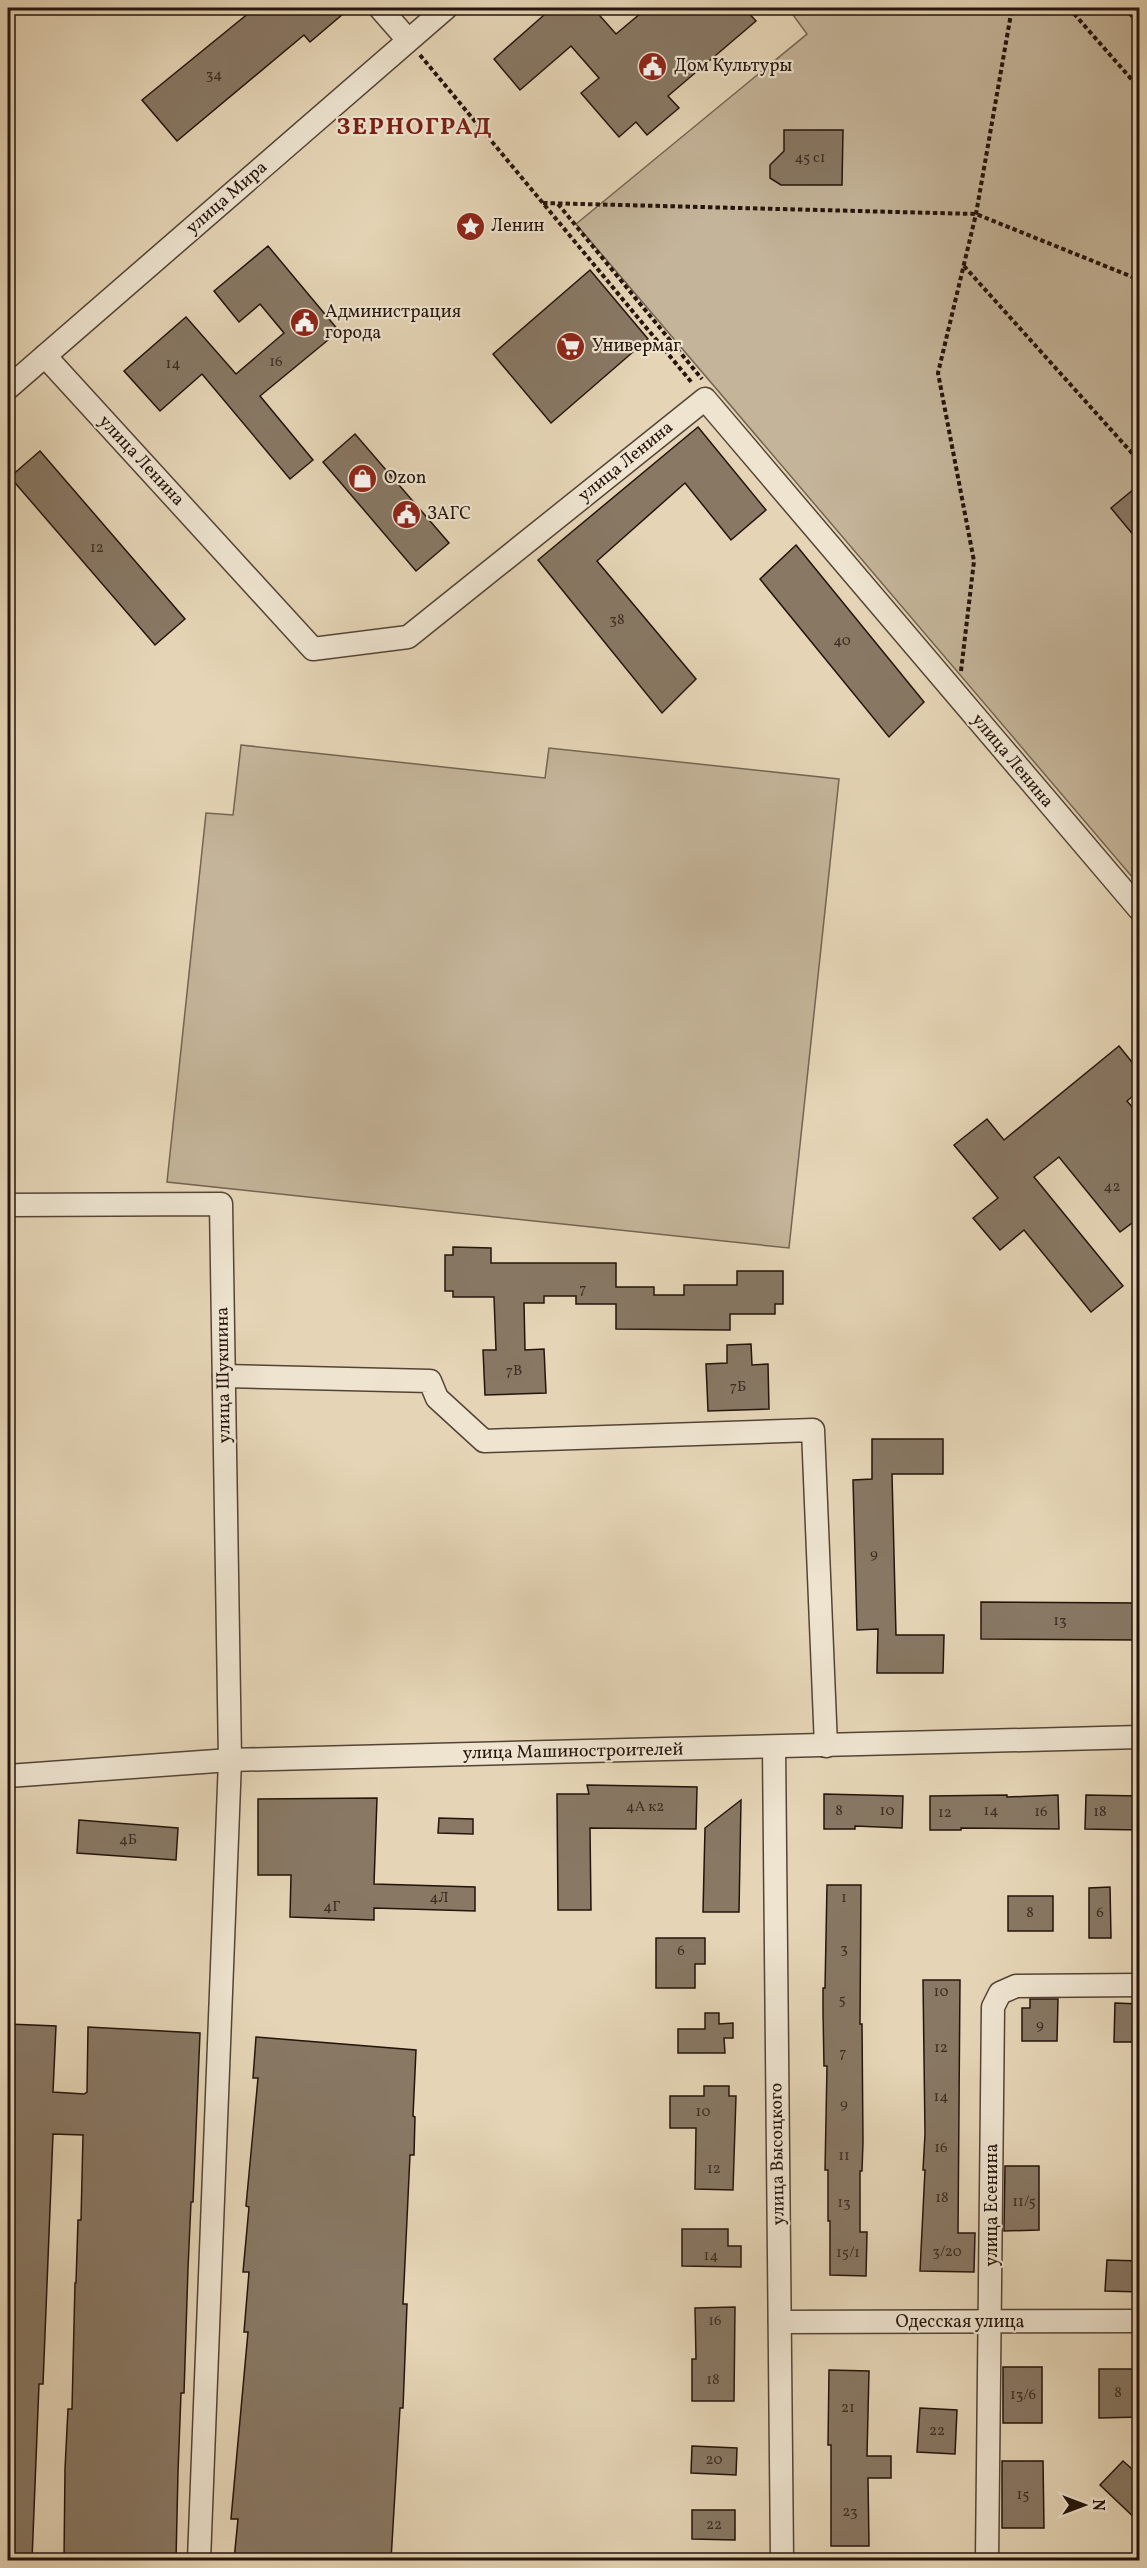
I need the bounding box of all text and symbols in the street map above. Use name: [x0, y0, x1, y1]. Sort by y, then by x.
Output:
public building icon: Дом Культуры: [637, 50, 669, 82]
place label: Дом Культуры: [674, 54, 793, 79]
house number: 34: [206, 65, 222, 86]
district label: ЗЕРНОГРАД: [336, 111, 494, 145]
house number: 45 с1: [794, 148, 826, 169]
street label: улица Мира: [181, 156, 273, 240]
place icon: Ленин: [454, 210, 486, 242]
place label: Ленин: [491, 214, 545, 239]
place label: Администрация города: [325, 300, 461, 346]
public building icon: Администрация города: [288, 306, 320, 338]
supermarket icon: Универмаг: [555, 330, 587, 362]
place label: Универмаг: [592, 334, 681, 359]
house number: 16: [269, 352, 283, 373]
house number: 14: [166, 354, 180, 375]
street label: улица Ленина: [92, 410, 190, 512]
street label: улица Ленина: [573, 416, 679, 508]
shop icon: Ozon: [347, 462, 379, 494]
place label: Ozon: [384, 466, 427, 491]
public building icon: ЗАГС: [390, 498, 422, 530]
place label: ЗАГС: [427, 502, 471, 527]
house number: 12: [90, 538, 104, 559]
house number: 38: [609, 610, 625, 631]
house number: 40: [833, 631, 851, 652]
street label: улица Ленина: [965, 708, 1059, 814]
house number: 42: [1103, 1177, 1121, 1198]
house number: 7: [579, 1279, 587, 1300]
street label: улица Шукшина: [210, 1306, 238, 1443]
house number: 7В: [506, 1361, 522, 1382]
house number: 7Б: [730, 1377, 746, 1398]
house number: 9: [870, 1544, 878, 1565]
house number: 13: [1053, 1611, 1067, 1632]
street label: улица Машиностроителей: [462, 1738, 684, 1766]
house number: 4А к2: [626, 1797, 664, 1818]
house number: 8: [835, 1801, 843, 1822]
house number: 10: [880, 1801, 894, 1822]
house number: 14: [984, 1801, 998, 1822]
house number: 16: [1034, 1802, 1048, 1823]
house number: 18: [1093, 1802, 1107, 1823]
house number: 12: [938, 1803, 952, 1824]
house number: 4Б: [119, 1830, 137, 1851]
house number: 4Л: [429, 1888, 449, 1909]
house number: 1: [841, 1888, 847, 1909]
house number: 4Г: [323, 1897, 341, 1918]
house number: 8: [1026, 1903, 1034, 1924]
house number: 6: [1096, 1903, 1104, 1924]
house number: 3: [840, 1939, 848, 1960]
house number: 6: [677, 1941, 685, 1962]
house number: 10: [934, 1982, 948, 2003]
house number: 5: [838, 1990, 846, 2011]
house number: 9: [1036, 2015, 1044, 2036]
house number: 12: [934, 2038, 948, 2059]
house number: 7: [839, 2043, 847, 2064]
street label: улица Высоцкого: [764, 2083, 792, 2225]
house number: 14: [934, 2087, 948, 2108]
house number: 9: [840, 2094, 848, 2115]
house number: 10: [696, 2102, 710, 2123]
house number: 16: [934, 2138, 948, 2159]
street label: улица Есенина: [980, 2143, 1005, 2266]
house number: 11: [838, 2146, 850, 2167]
house number: 12: [707, 2159, 721, 2180]
house number: 18: [935, 2188, 949, 2209]
house number: 11/5: [1012, 2192, 1036, 2213]
house number: 13: [837, 2193, 851, 2214]
house number: 3/20: [932, 2242, 962, 2263]
house number: 15/1: [836, 2243, 860, 2264]
house number: 14: [704, 2246, 718, 2267]
street label: Одесская улица: [895, 2310, 1025, 2335]
house number: 16: [708, 2311, 722, 2332]
house number: 18: [706, 2370, 720, 2391]
house number: 8: [1114, 2383, 1122, 2404]
house number: 13/6: [1010, 2385, 1036, 2406]
house number: 21: [841, 2398, 855, 2419]
house number: 22: [929, 2421, 945, 2442]
house number: 20: [706, 2450, 722, 2471]
north arrow: [1054, 2475, 1114, 2535]
house number: 15: [1016, 2485, 1030, 2506]
text: N: [1086, 2499, 1108, 2511]
house number: 23: [842, 2502, 858, 2523]
house number: 22: [706, 2515, 722, 2536]

